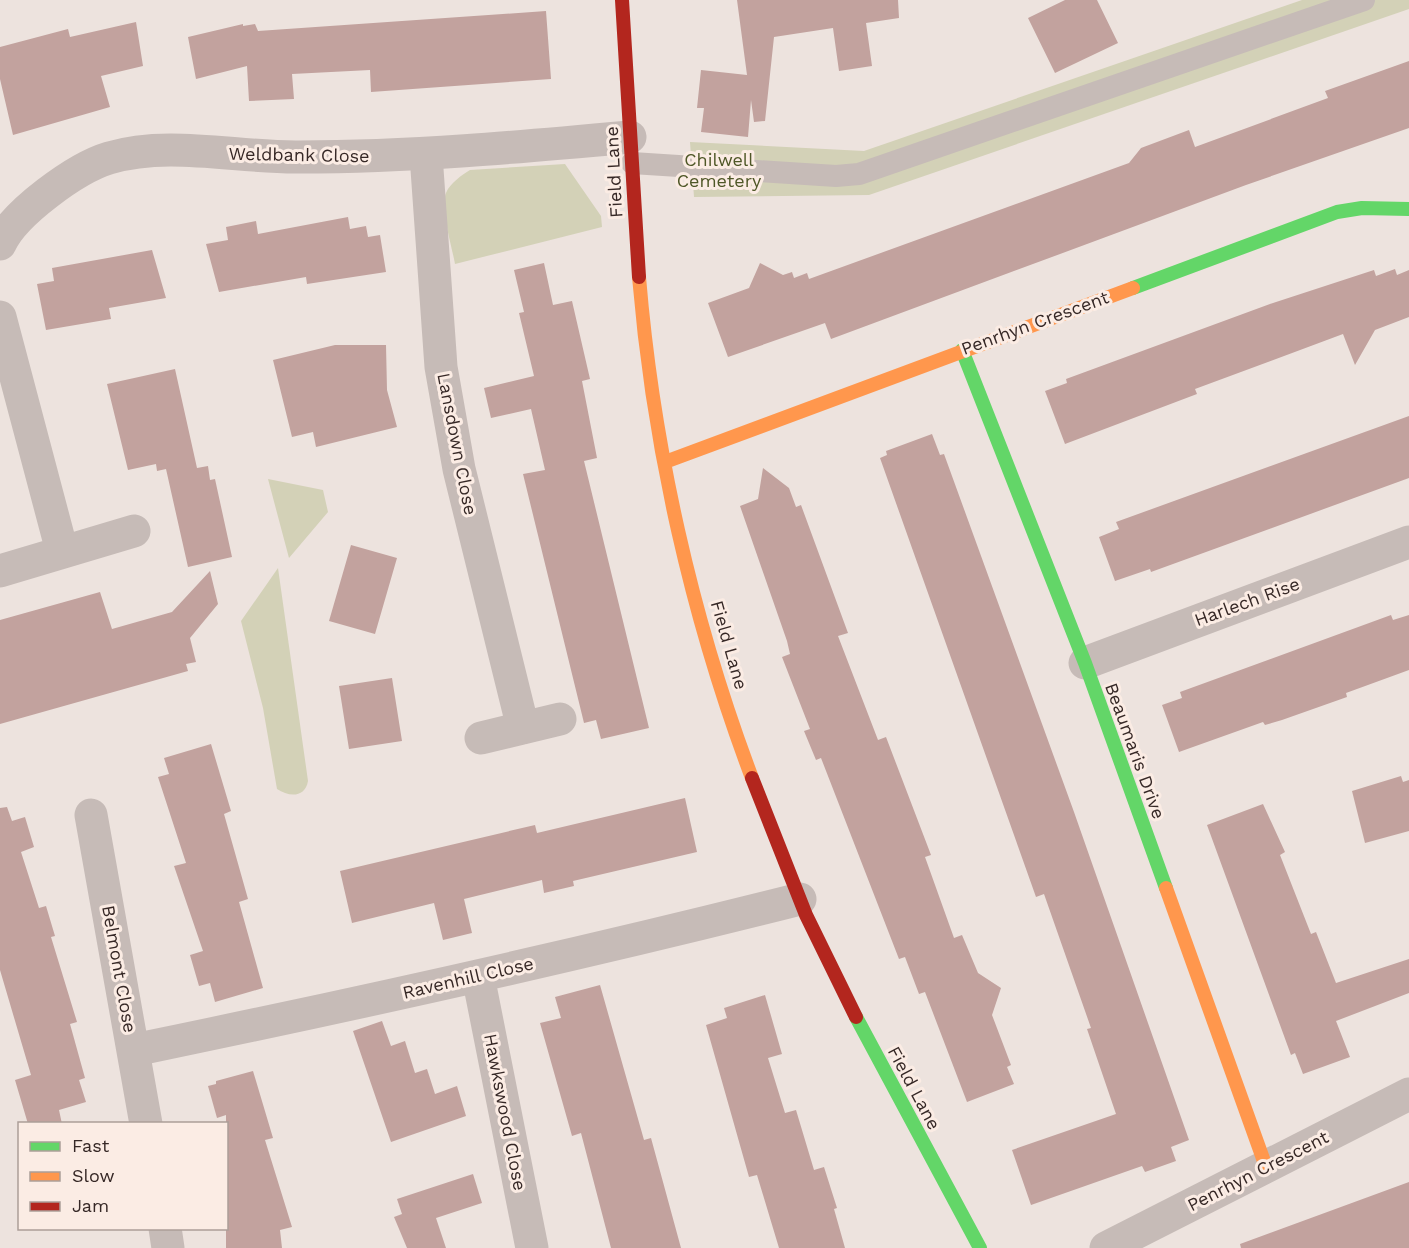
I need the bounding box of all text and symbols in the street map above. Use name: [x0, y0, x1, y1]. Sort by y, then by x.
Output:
street label: Field Lane: [601, 126, 626, 218]
street label: Weldbank Close: [228, 143, 370, 166]
park label: Chilwell Cemetery: [677, 149, 762, 191]
street label: Penrhyn Crescent: [958, 286, 1112, 359]
street label: Lansdown Close: [433, 371, 482, 517]
street label: Harlech Rise: [1191, 573, 1302, 630]
street label: Field Lane: [707, 598, 752, 692]
street label: Beaumaris Drive: [1101, 680, 1170, 822]
street label: Belmont Close: [98, 904, 141, 1034]
street label: Ravenhill Close: [400, 952, 535, 1003]
street label: Hawkswood Close: [480, 1032, 531, 1192]
street label: Field Lane: [884, 1042, 945, 1133]
legend: [18, 1122, 228, 1230]
street label: Penrhyn Crescent: [1184, 1126, 1332, 1215]
text: Fast: [72, 1135, 110, 1156]
text: Slow: [72, 1165, 115, 1186]
text: Jam: [72, 1195, 109, 1216]

